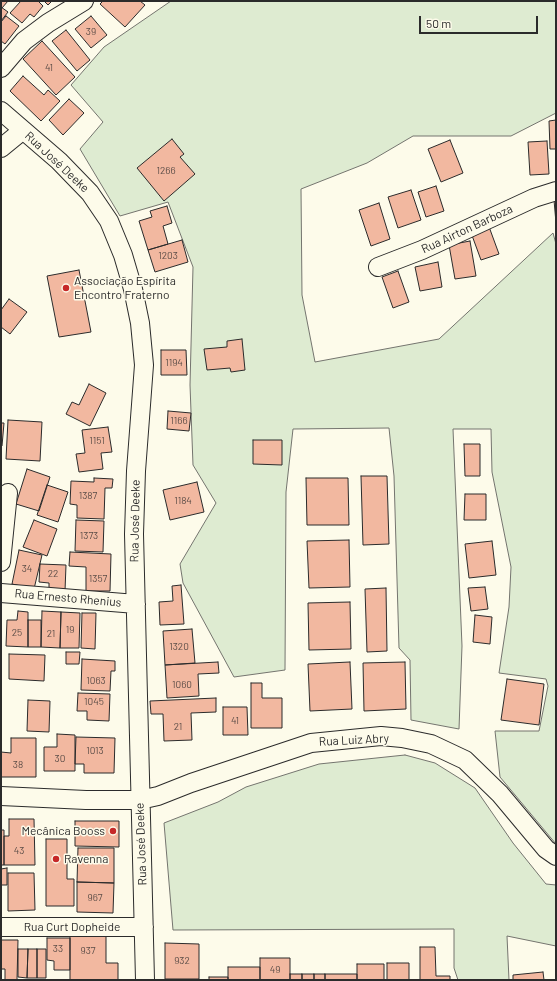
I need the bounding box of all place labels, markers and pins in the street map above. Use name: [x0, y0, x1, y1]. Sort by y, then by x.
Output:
place label: Associação Espírita Encontro Fraterno: [74, 274, 176, 302]
marker: Associação Espírita Encontro Fraterno: [61, 283, 71, 293]
place label: Mecânica Booss: [21, 824, 105, 838]
marker: Mecânica Booss: [108, 826, 118, 836]
place label: Ravenna: [64, 852, 108, 866]
marker: Ravenna: [51, 854, 61, 864]

